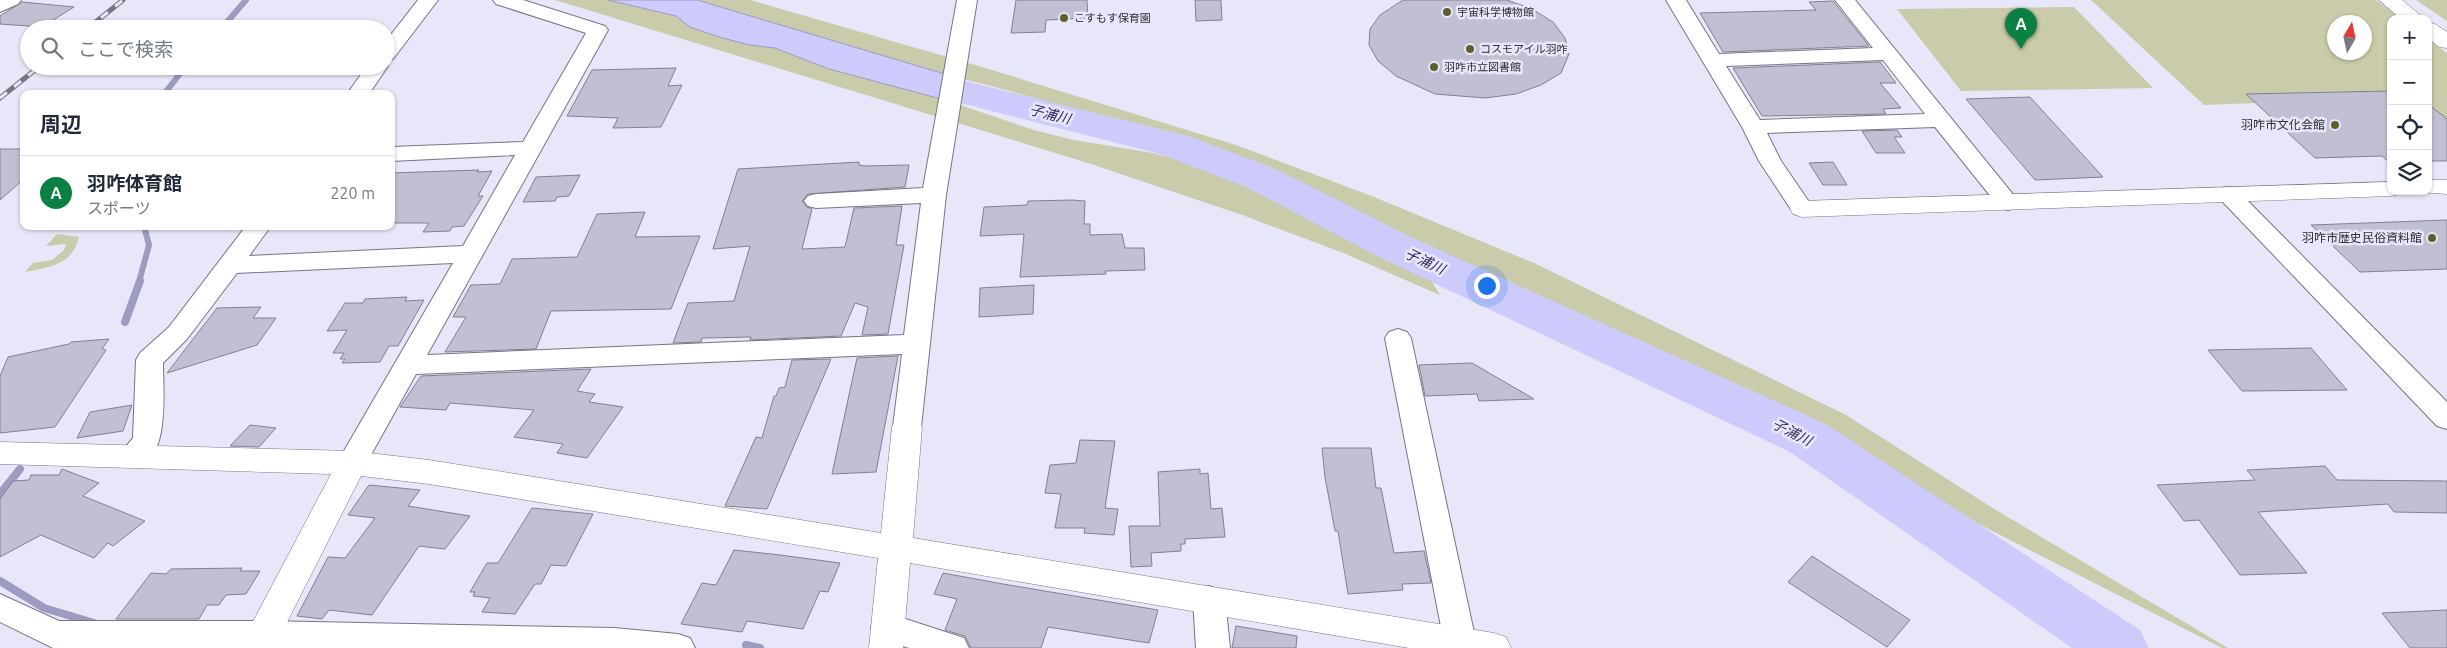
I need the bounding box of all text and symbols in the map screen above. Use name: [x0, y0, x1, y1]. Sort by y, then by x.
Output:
marker: 宇宙科学博物館: [1441, 6, 1453, 18]
place label: 宇宙科学博物館: [1457, 6, 1534, 18]
pin: A: [2005, 8, 2037, 49]
marker: こすもす保育園: [1058, 12, 1070, 24]
place label: こすもす保育園: [1074, 12, 1151, 24]
north arrow: [2327, 15, 2372, 60]
map controls: [2387, 15, 2432, 195]
button: +: [2387, 15, 2432, 60]
search box: [20, 20, 395, 75]
icon: search: [38, 34, 66, 62]
text: ここで検索: [78, 38, 173, 60]
marker: コスモアイル羽咋: [1464, 43, 1476, 55]
place label: コスモアイル羽咋: [1480, 43, 1567, 55]
button: −: [2387, 60, 2432, 105]
marker: 羽咋市立図書館: [1428, 61, 1440, 73]
place label: 羽咋市立図書館: [1444, 61, 1521, 73]
water label: 子浦川: [1028, 101, 1074, 127]
button: locate: [2387, 105, 2432, 150]
text: 周辺: [40, 112, 82, 136]
place label: 羽咋市文化会館: [2241, 118, 2325, 131]
marker: 羽咋市文化会館: [2329, 119, 2341, 131]
button: layers: [2387, 150, 2432, 195]
text: 羽咋体育館: [87, 172, 182, 194]
text: A: [50, 184, 62, 202]
text: 220 m: [330, 184, 375, 202]
text: スポーツ: [87, 199, 151, 217]
place label: 羽咋市歴史民俗資料館: [2302, 231, 2422, 244]
marker: 羽咋市歴史民俗資料館: [2426, 232, 2438, 244]
water label: 子浦川: [1403, 245, 1449, 278]
your location: [1474, 273, 1500, 299]
water label: 子浦川: [1770, 415, 1816, 450]

